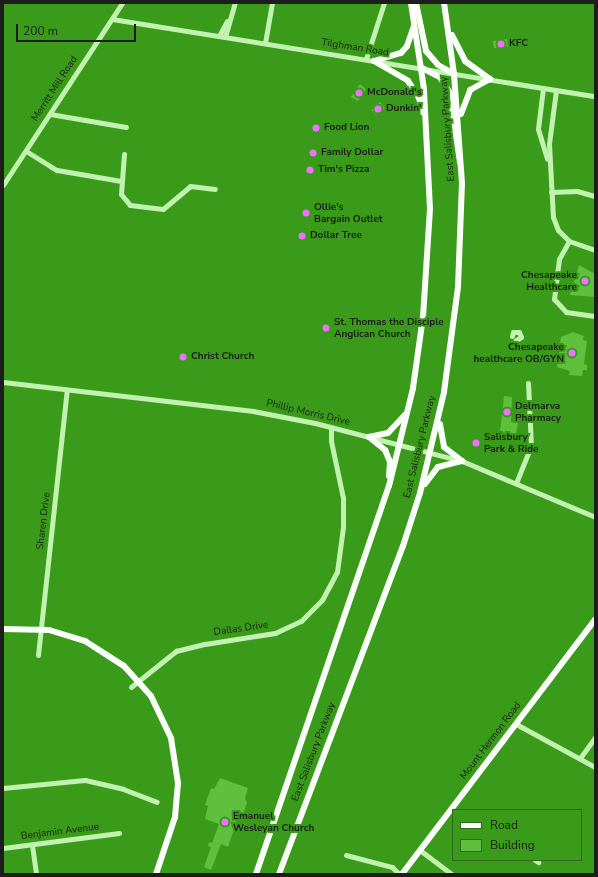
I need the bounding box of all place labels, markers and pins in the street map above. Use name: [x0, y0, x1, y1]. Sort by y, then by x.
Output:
place label: KFC: [509, 38, 528, 50]
marker: KFC: [496, 39, 506, 49]
place label: McDonald's: [367, 87, 422, 99]
marker: McDonald's: [354, 88, 364, 98]
place label: Dunkin': [386, 103, 421, 115]
marker: Dunkin': [373, 104, 383, 114]
place label: Food Lion: [324, 122, 369, 134]
marker: Food Lion: [311, 123, 321, 133]
place label: Family Dollar: [321, 147, 383, 159]
marker: Family Dollar: [308, 148, 318, 158]
place label: Tim's Pizza: [318, 164, 369, 176]
marker: Tim's Pizza: [305, 165, 315, 175]
place label: Ollie's Bargain Outlet: [314, 201, 383, 224]
marker: Ollie's Bargain Outlet: [301, 208, 311, 218]
place label: Dollar Tree: [310, 230, 362, 242]
marker: Dollar Tree: [297, 231, 307, 241]
place label: Chesapeake Healthcare: [521, 269, 577, 292]
marker: Chesapeake Healthcare: [580, 276, 590, 286]
place label: St. Thomas the Disciple Anglican Church: [334, 316, 444, 340]
marker: St. Thomas the Disciple Anglican Church: [321, 323, 331, 333]
place label: Chesapeake healthcare OB/GYN: [473, 341, 564, 364]
marker: Chesapeake healthcare OB/GYN: [567, 348, 577, 358]
place label: Christ Church: [191, 351, 254, 363]
marker: Christ Church: [178, 352, 188, 362]
place label: Delmarva Pharmacy: [515, 400, 561, 424]
marker: Delmarva Pharmacy: [502, 407, 512, 417]
place label: Salisbury Park & Ride: [484, 431, 539, 454]
marker: Salisbury Park & Ride: [471, 438, 481, 448]
place label: Emanuel Wesleyan Church: [233, 810, 314, 834]
marker: Emanuel Wesleyan Church: [220, 817, 230, 827]

